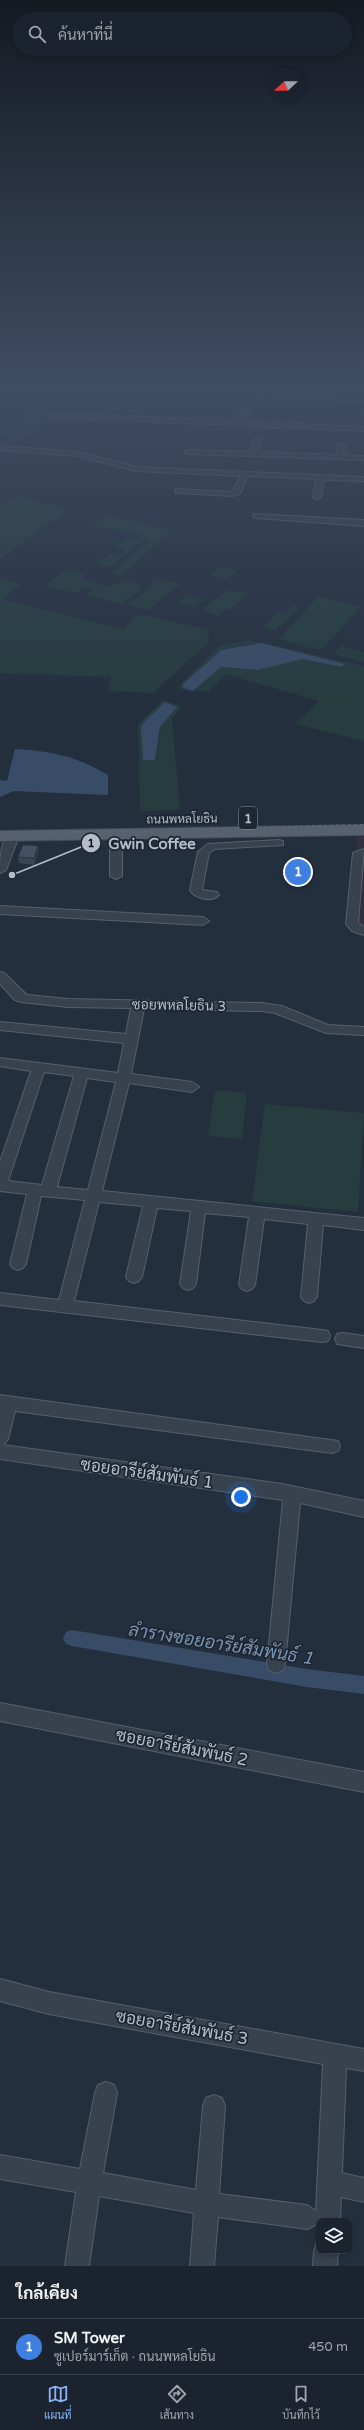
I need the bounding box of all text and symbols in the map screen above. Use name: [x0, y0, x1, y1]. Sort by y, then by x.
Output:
search box: [12, 12, 352, 56]
icon: search: [26, 23, 48, 45]
text: ค้นหาที่นี่: [58, 26, 113, 44]
north arrow: [268, 68, 304, 104]
road number: 1: [239, 807, 257, 829]
street label: ถนนพหลโยธิน: [146, 810, 218, 827]
callout: Gwin Coffee: [81, 830, 204, 857]
text: Gwin Coffee: [108, 835, 196, 853]
text: 1: [87, 836, 95, 850]
pin: 1: [285, 857, 311, 887]
street label: ซอยพหลโยธิน 3: [132, 996, 226, 1015]
street label: ซอยอารีย์สัมพันธ์ 1: [79, 1452, 215, 1493]
your location: [231, 1487, 251, 1507]
water label: ลำรางซอยอารีย์สัมพันธ์ 1: [127, 1617, 315, 1669]
street label: ซอยอารีย์สัมพันธ์ 2: [114, 1722, 250, 1771]
street label: ซอยอารีย์สัมพันธ์ 3: [114, 2004, 250, 2049]
map controls: [316, 2218, 352, 2254]
button: layers: [316, 2218, 352, 2254]
text: ใกล้เคียง: [16, 2283, 78, 2304]
text: SM Tower: [54, 2329, 125, 2347]
text: 1: [25, 2339, 33, 2355]
text: 450 m: [308, 2339, 348, 2355]
text: ซูเปอร์มาร์เก็ต · ถนนพหลโยธิน: [54, 2349, 216, 2365]
tab: แผนที่: [44, 2383, 72, 2422]
tab: เส้นทาง: [160, 2383, 194, 2422]
tab: บันทึกไว้: [282, 2383, 320, 2422]

